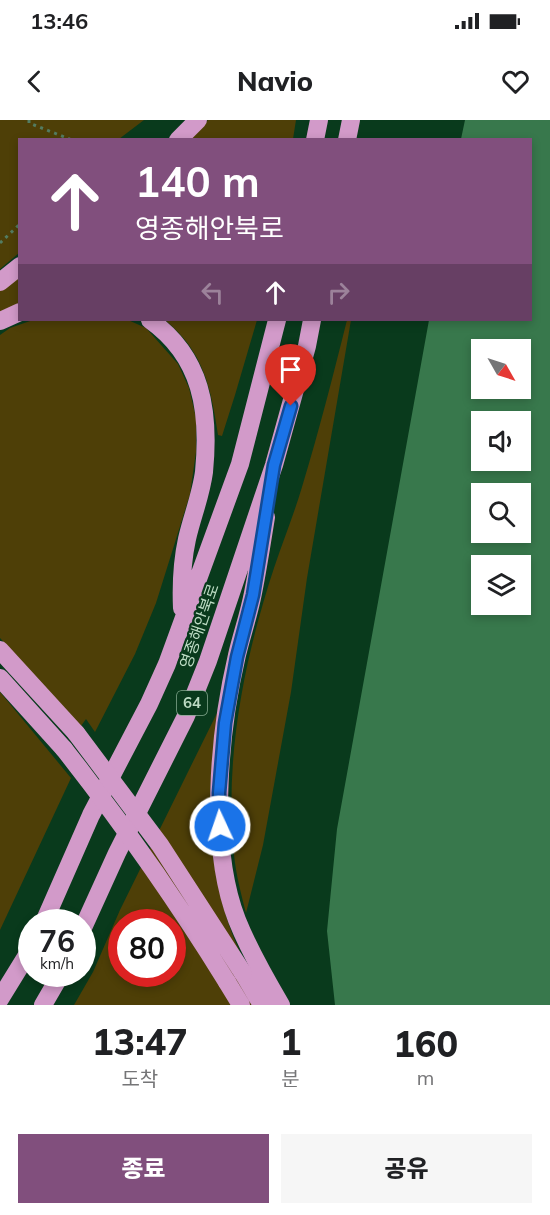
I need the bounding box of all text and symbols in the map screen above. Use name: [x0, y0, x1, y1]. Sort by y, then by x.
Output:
text: 13:46: [30, 7, 88, 35]
text: Navio: [237, 64, 313, 98]
icon: back: [18, 65, 51, 98]
icon: heart: [499, 65, 532, 98]
text: 140 m: [135, 155, 260, 208]
icon: ahead: [36, 162, 114, 240]
text: 영종해안북로: [135, 211, 284, 245]
icon: left: [196, 276, 229, 309]
icon: ahead: [259, 276, 292, 309]
icon: right: [322, 276, 355, 309]
north arrow: [471, 339, 531, 399]
map controls: [471, 339, 531, 615]
pin: [265, 344, 316, 406]
icon: arrive: [274, 353, 307, 386]
button: sound: [471, 411, 531, 471]
button: search: [471, 483, 531, 543]
button: layers: [471, 555, 531, 615]
street label: 영종해안북로: [175, 581, 223, 671]
road number: 64: [177, 691, 207, 715]
position arrow: [188, 794, 252, 858]
speed limit sign: 80: [108, 909, 186, 987]
text: 76: [39, 922, 75, 960]
text: km/h: [40, 954, 74, 973]
text: 13:47: [92, 1019, 188, 1064]
text: 1: [280, 1019, 301, 1064]
text: 160: [393, 1021, 458, 1066]
text: m: [417, 1065, 434, 1090]
text: 도착: [121, 1066, 158, 1091]
text: 분: [281, 1066, 300, 1091]
button: 종료: [18, 1134, 269, 1203]
button: 공유: [281, 1134, 532, 1203]

